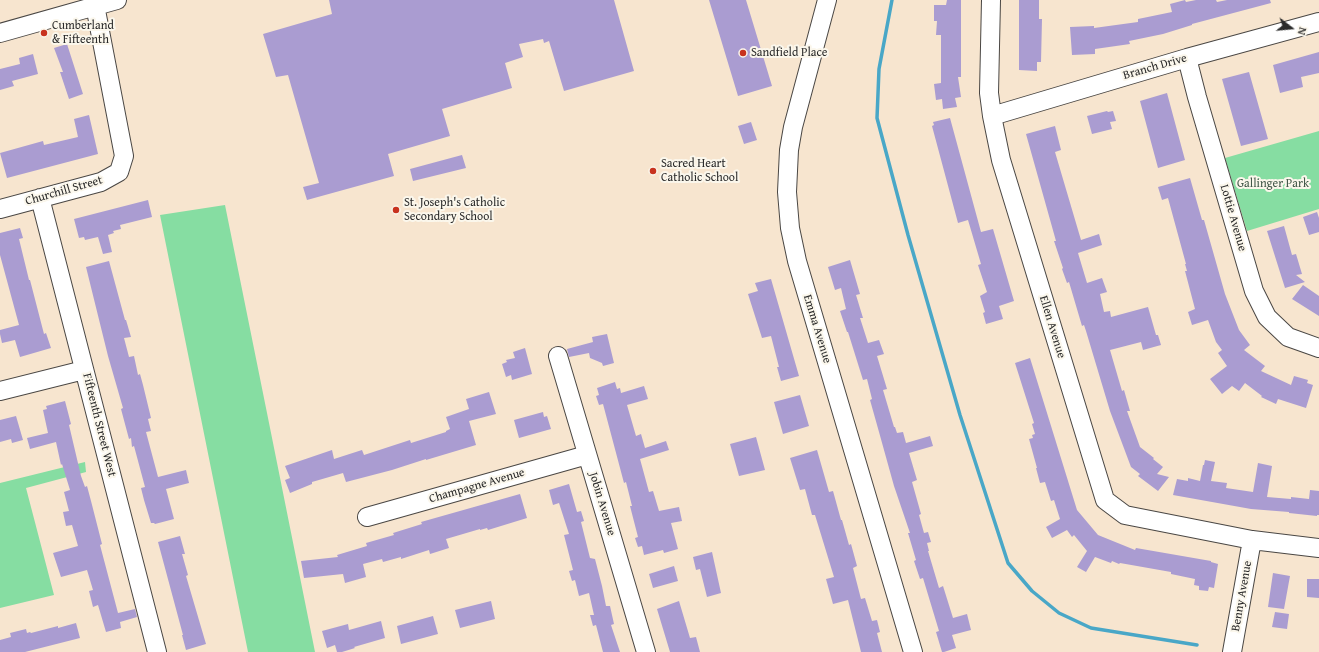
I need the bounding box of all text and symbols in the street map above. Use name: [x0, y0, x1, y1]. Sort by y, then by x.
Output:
north arrow: [1271, 8, 1311, 48]
place label: Cumberland & Fifteenth: [52, 19, 114, 47]
text: N: [1294, 26, 1311, 37]
marker: Cumberland & Fifteenth: [39, 28, 49, 38]
place label: Sandfield Place: [751, 46, 827, 60]
marker: Sandfield Place: [738, 48, 748, 58]
street label: Branch Drive: [1122, 51, 1188, 83]
place label: Sacred Heart Catholic School: [661, 157, 738, 185]
marker: Sacred Heart Catholic School: [648, 166, 658, 176]
street label: Churchill Street: [24, 173, 104, 209]
park label: Gallinger Park: [1237, 177, 1309, 191]
street label: Lottie Avenue: [1217, 183, 1249, 253]
place label: St. Joseph's Catholic Secondary School: [404, 196, 505, 224]
marker: St. Joseph's Catholic Secondary School: [391, 205, 401, 215]
street label: Emma Avenue: [800, 293, 834, 365]
street label: Ellen Avenue: [1036, 294, 1068, 360]
street label: Fifteenth Street West: [79, 372, 119, 478]
street label: Champagne Avenue: [428, 465, 526, 507]
street label: Jobin Avenue: [586, 470, 618, 538]
street label: Benny Avenue: [1229, 560, 1255, 632]

